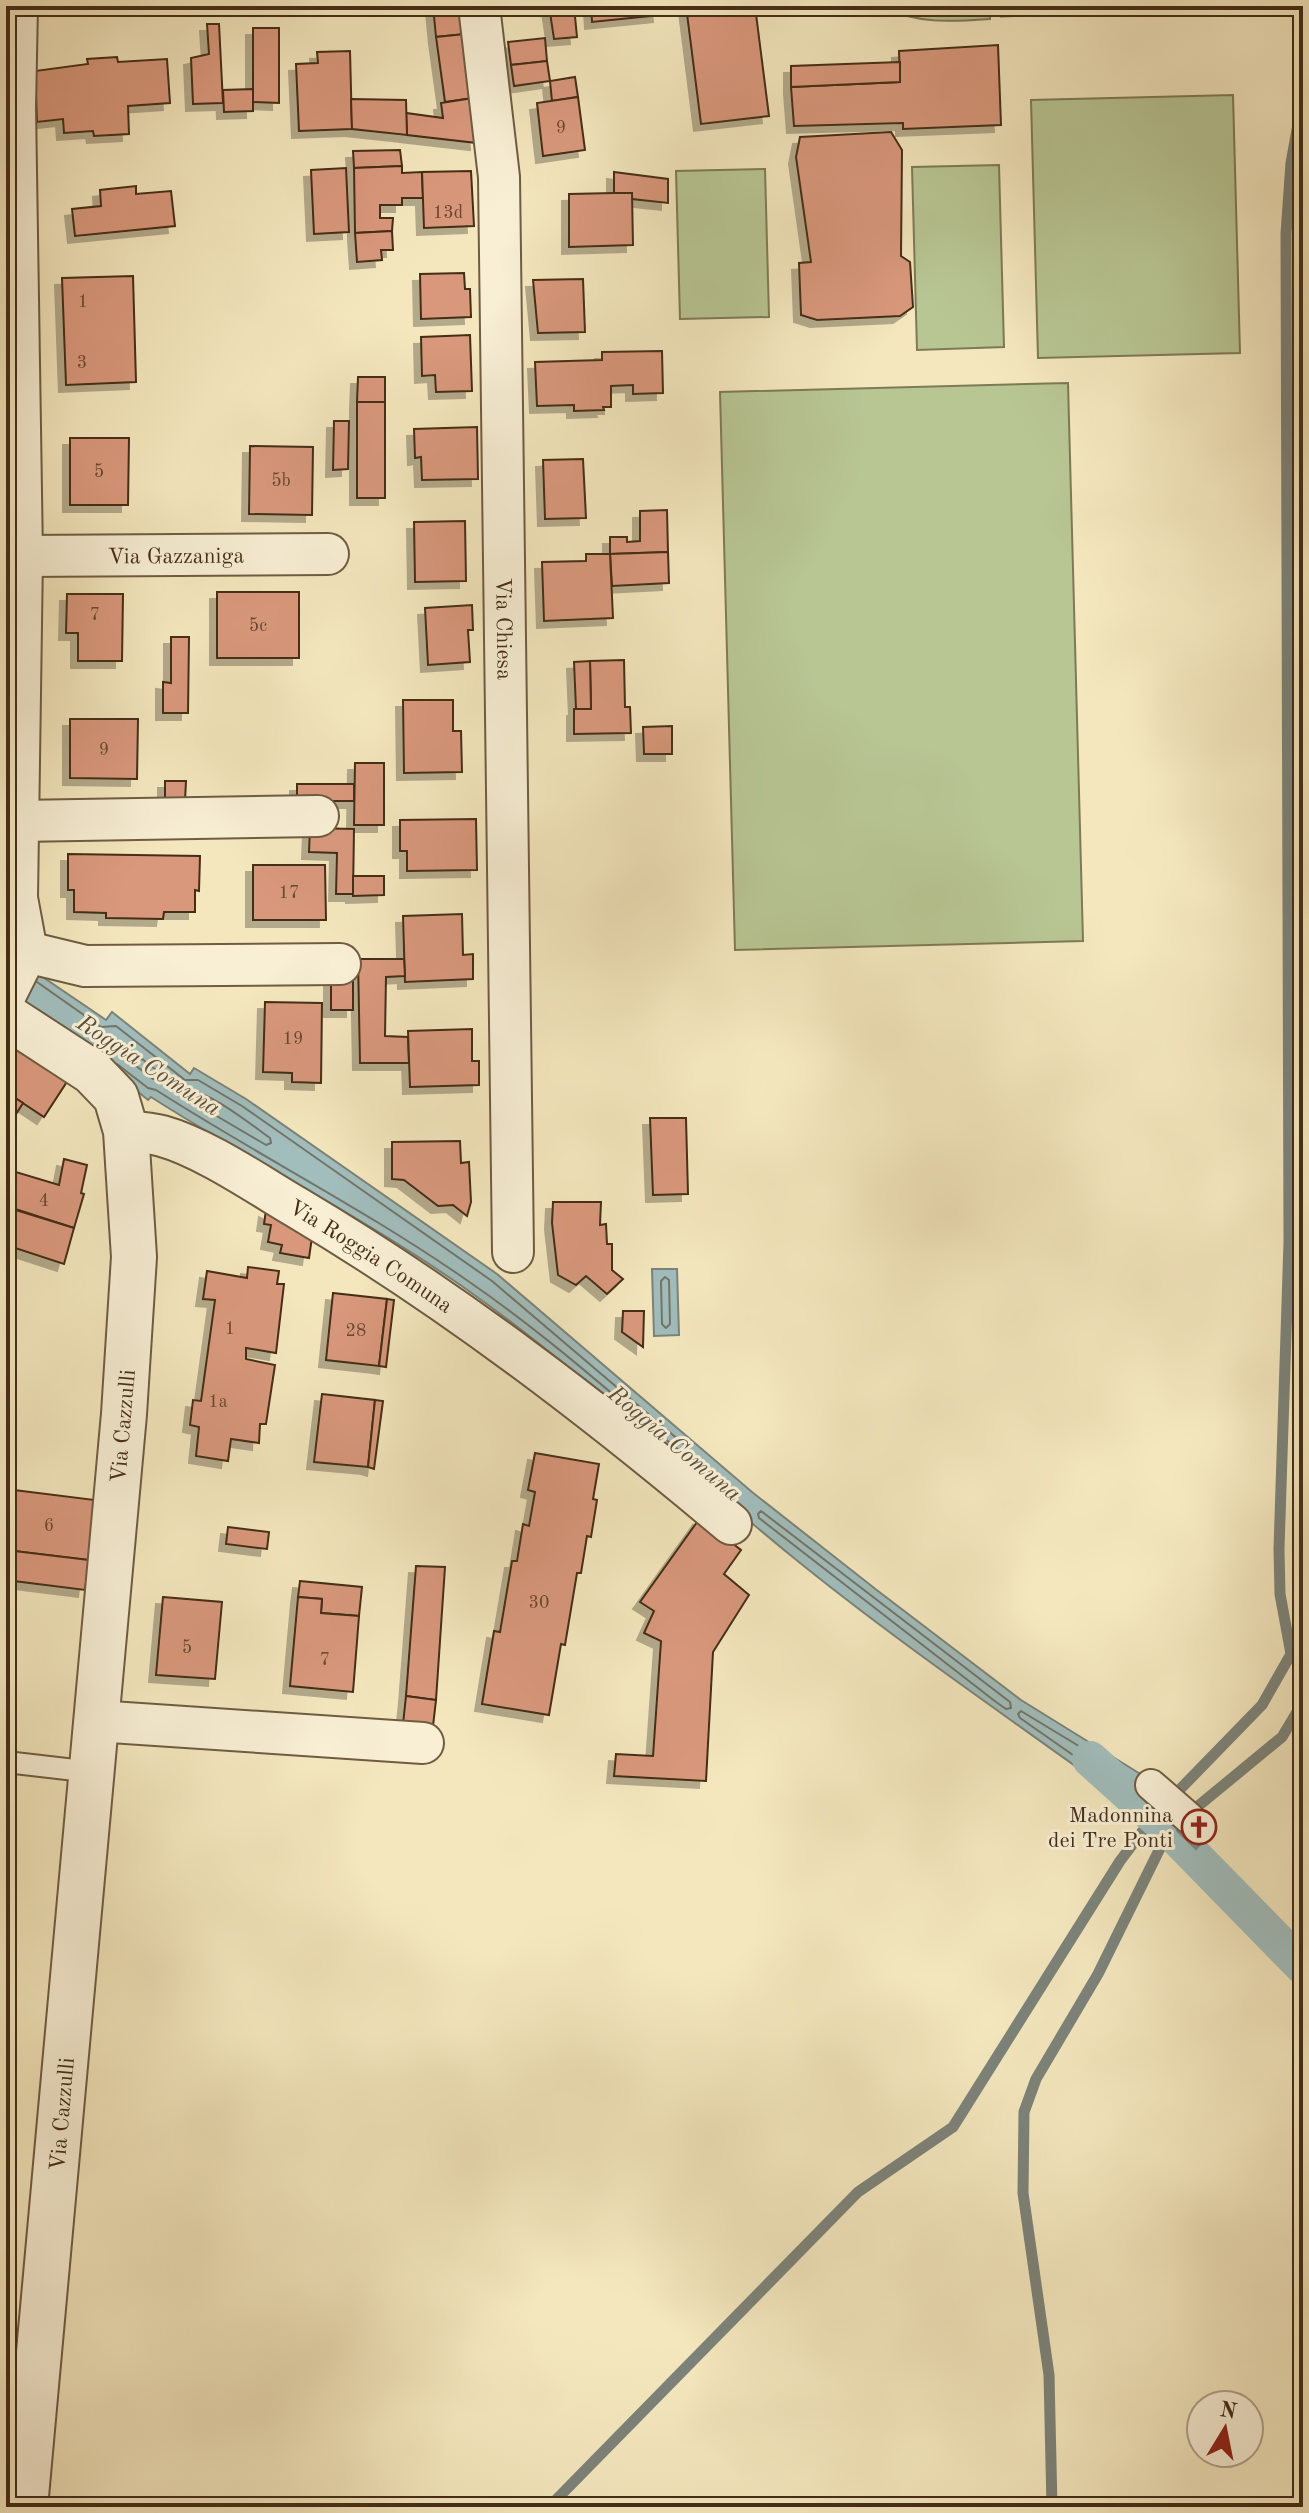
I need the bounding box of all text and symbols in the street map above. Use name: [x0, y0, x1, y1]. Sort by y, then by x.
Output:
house number: 9: [556, 119, 566, 137]
house number: 13d: [433, 204, 463, 222]
house number: 1: [78, 293, 88, 311]
house number: 3: [77, 354, 87, 372]
house number: 5: [94, 463, 104, 481]
house number: 5b: [271, 472, 291, 490]
street label: Via Gazzaniga: [108, 546, 245, 568]
street label: Via Chiesa: [491, 578, 515, 680]
house number: 7: [90, 606, 100, 624]
house number: 5c: [249, 617, 267, 635]
house number: 9: [99, 741, 109, 759]
house number: 17: [279, 884, 299, 902]
water label: Roggia Comuna: [71, 1011, 224, 1122]
house number: 19: [283, 1030, 303, 1048]
house number: 4: [39, 1192, 49, 1210]
street label: Via Roggia Comuna: [285, 1196, 456, 1318]
house number: 1: [225, 1320, 235, 1338]
house number: 28: [346, 1322, 366, 1340]
street label: Via Cazzulli: [108, 1369, 140, 1484]
water label: Roggia Comuna: [602, 1381, 745, 1507]
house number: 1a: [208, 1393, 228, 1411]
house number: 6: [44, 1517, 54, 1535]
house number: 30: [529, 1594, 549, 1612]
house number: 5: [182, 1639, 192, 1657]
house number: 7: [320, 1651, 330, 1669]
place label: Madonnina dei Tre Ponti: [1048, 1805, 1173, 1852]
church icon: Madonnina dei Tre Ponti: [1180, 1808, 1218, 1846]
street label: Via Cazzulli: [47, 2057, 79, 2172]
north arrow: [1185, 2389, 1265, 2469]
text: N: [1218, 2399, 1238, 2424]

